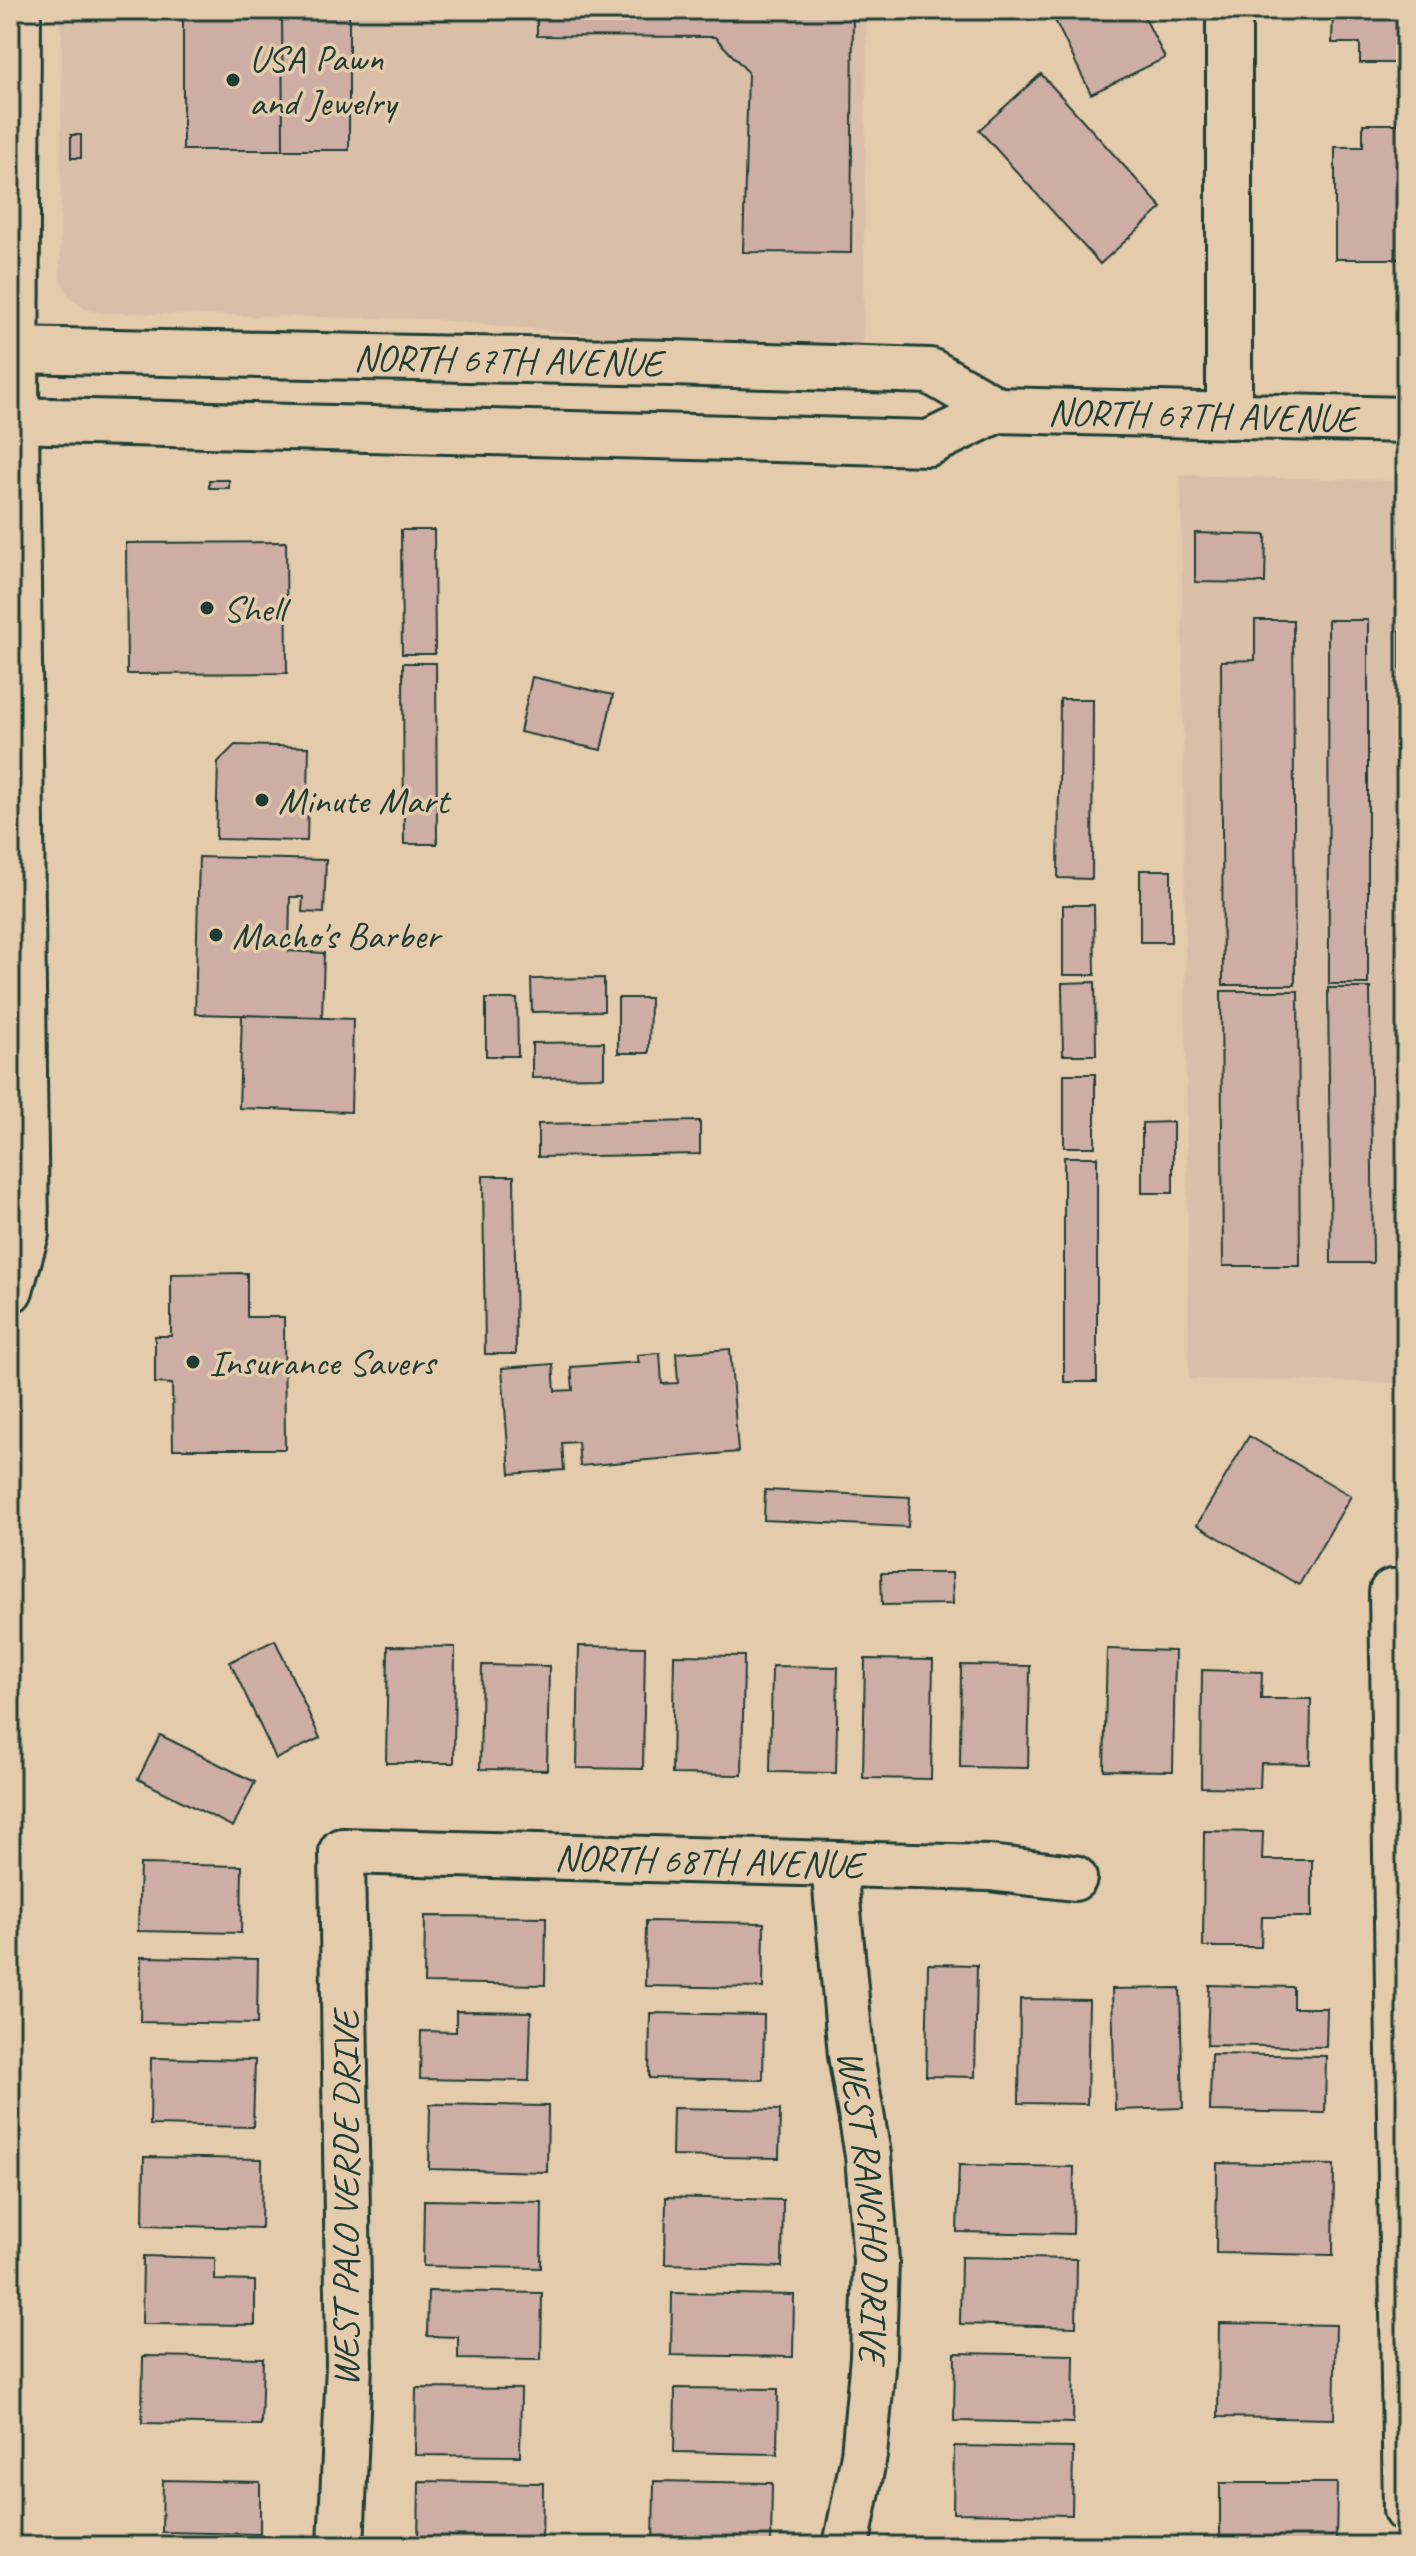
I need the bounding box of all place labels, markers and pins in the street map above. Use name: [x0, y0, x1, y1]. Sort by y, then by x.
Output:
place label: USA Pawn and Jewelry: [249, 35, 399, 126]
marker: USA Pawn and Jewelry: [224, 71, 242, 89]
place label: Shell: [223, 585, 292, 632]
marker: Shell: [198, 599, 216, 617]
place label: Minute Mart: [278, 777, 452, 824]
marker: Minute Mart: [253, 791, 271, 809]
place label: Macho's Barber: [232, 912, 444, 959]
marker: Macho's Barber: [207, 926, 225, 944]
place label: Insurance Savers: [209, 1339, 438, 1386]
marker: Insurance Savers: [184, 1353, 202, 1371]

